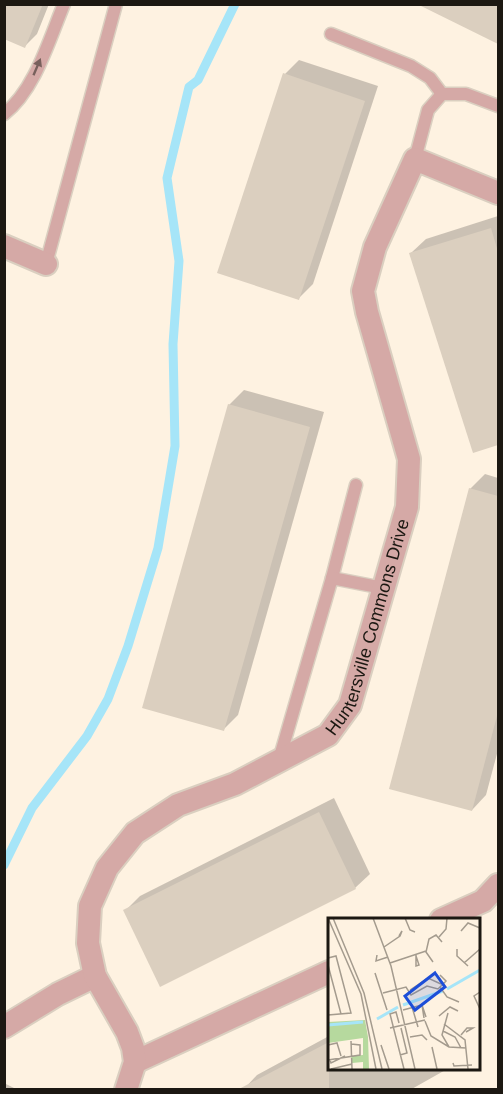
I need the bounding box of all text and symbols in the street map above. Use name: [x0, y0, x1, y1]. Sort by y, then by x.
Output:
one-way arrow: [33, 58, 42, 76]
street label: Huntersville Commons Drive: [321, 516, 413, 739]
inset map: [328, 918, 479, 1070]

